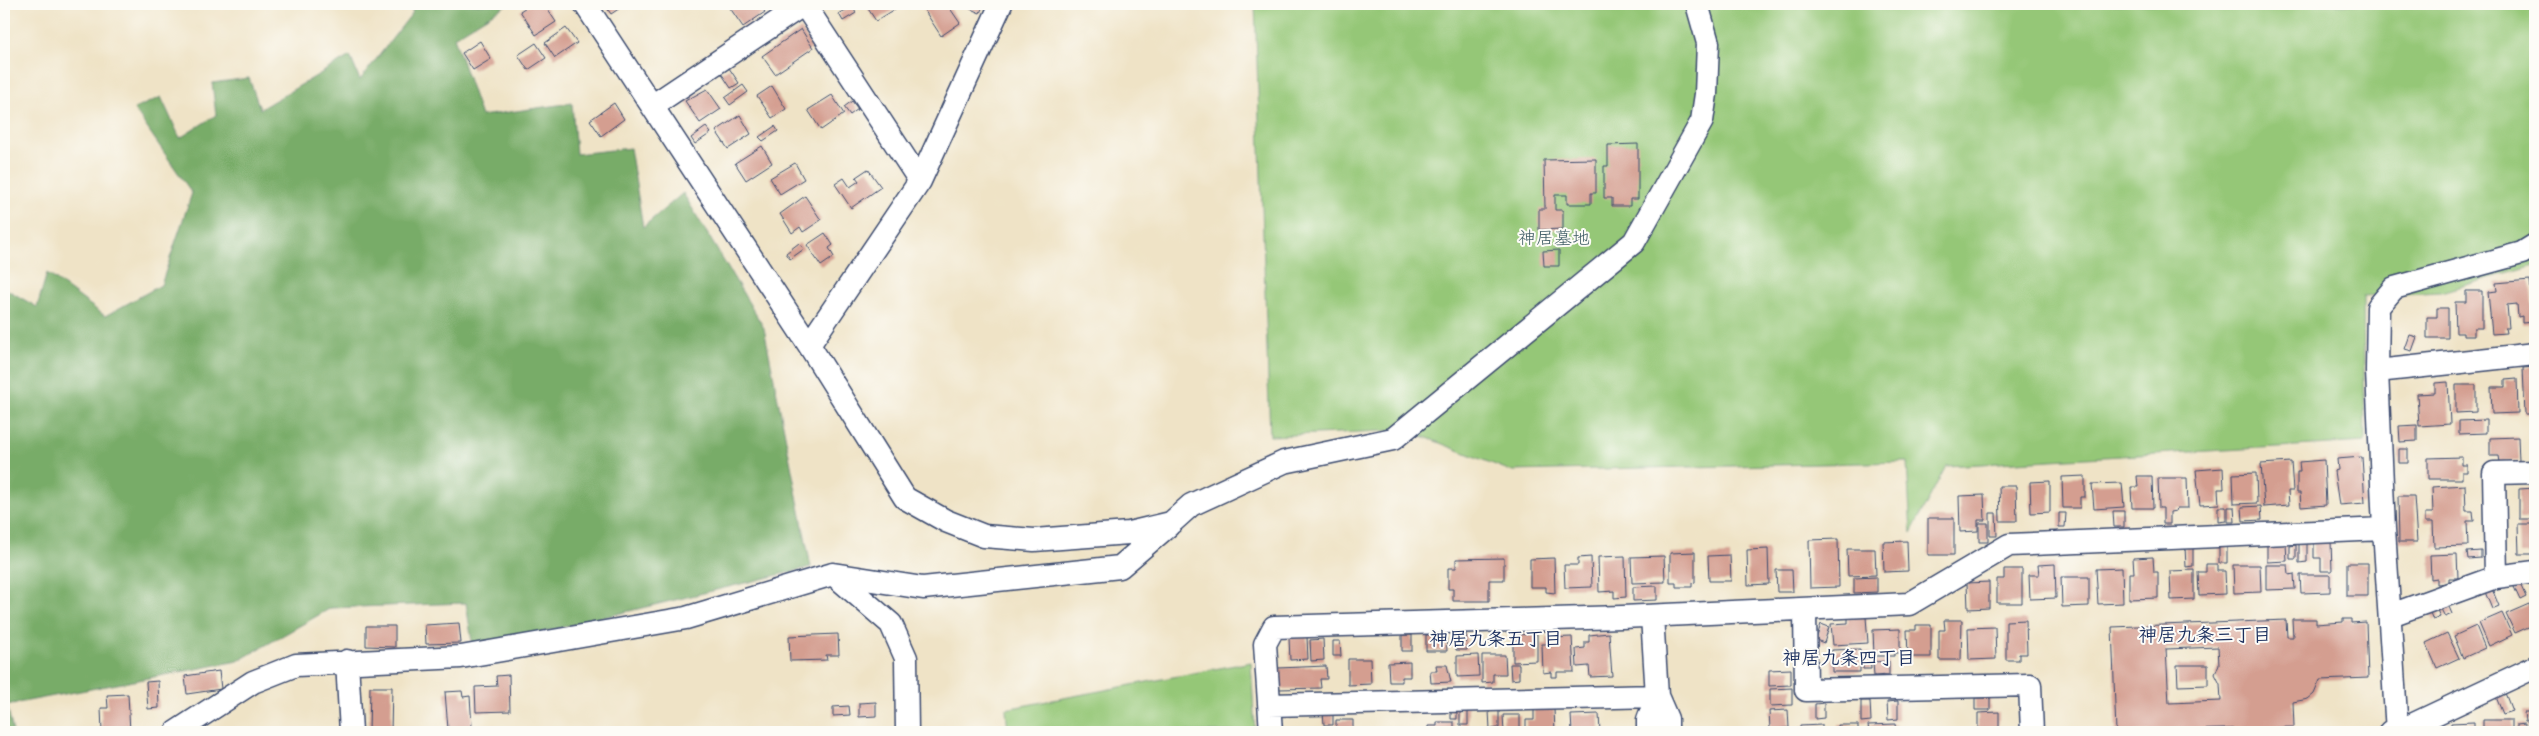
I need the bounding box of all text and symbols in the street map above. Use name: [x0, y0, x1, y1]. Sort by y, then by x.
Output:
park label: 神居墓地: [1518, 225, 1590, 250]
district label: 神居九条三丁目: [2138, 621, 2272, 647]
district label: 神居九条五丁目: [1429, 625, 1563, 651]
district label: 神居九条四丁目: [1782, 644, 1916, 670]

